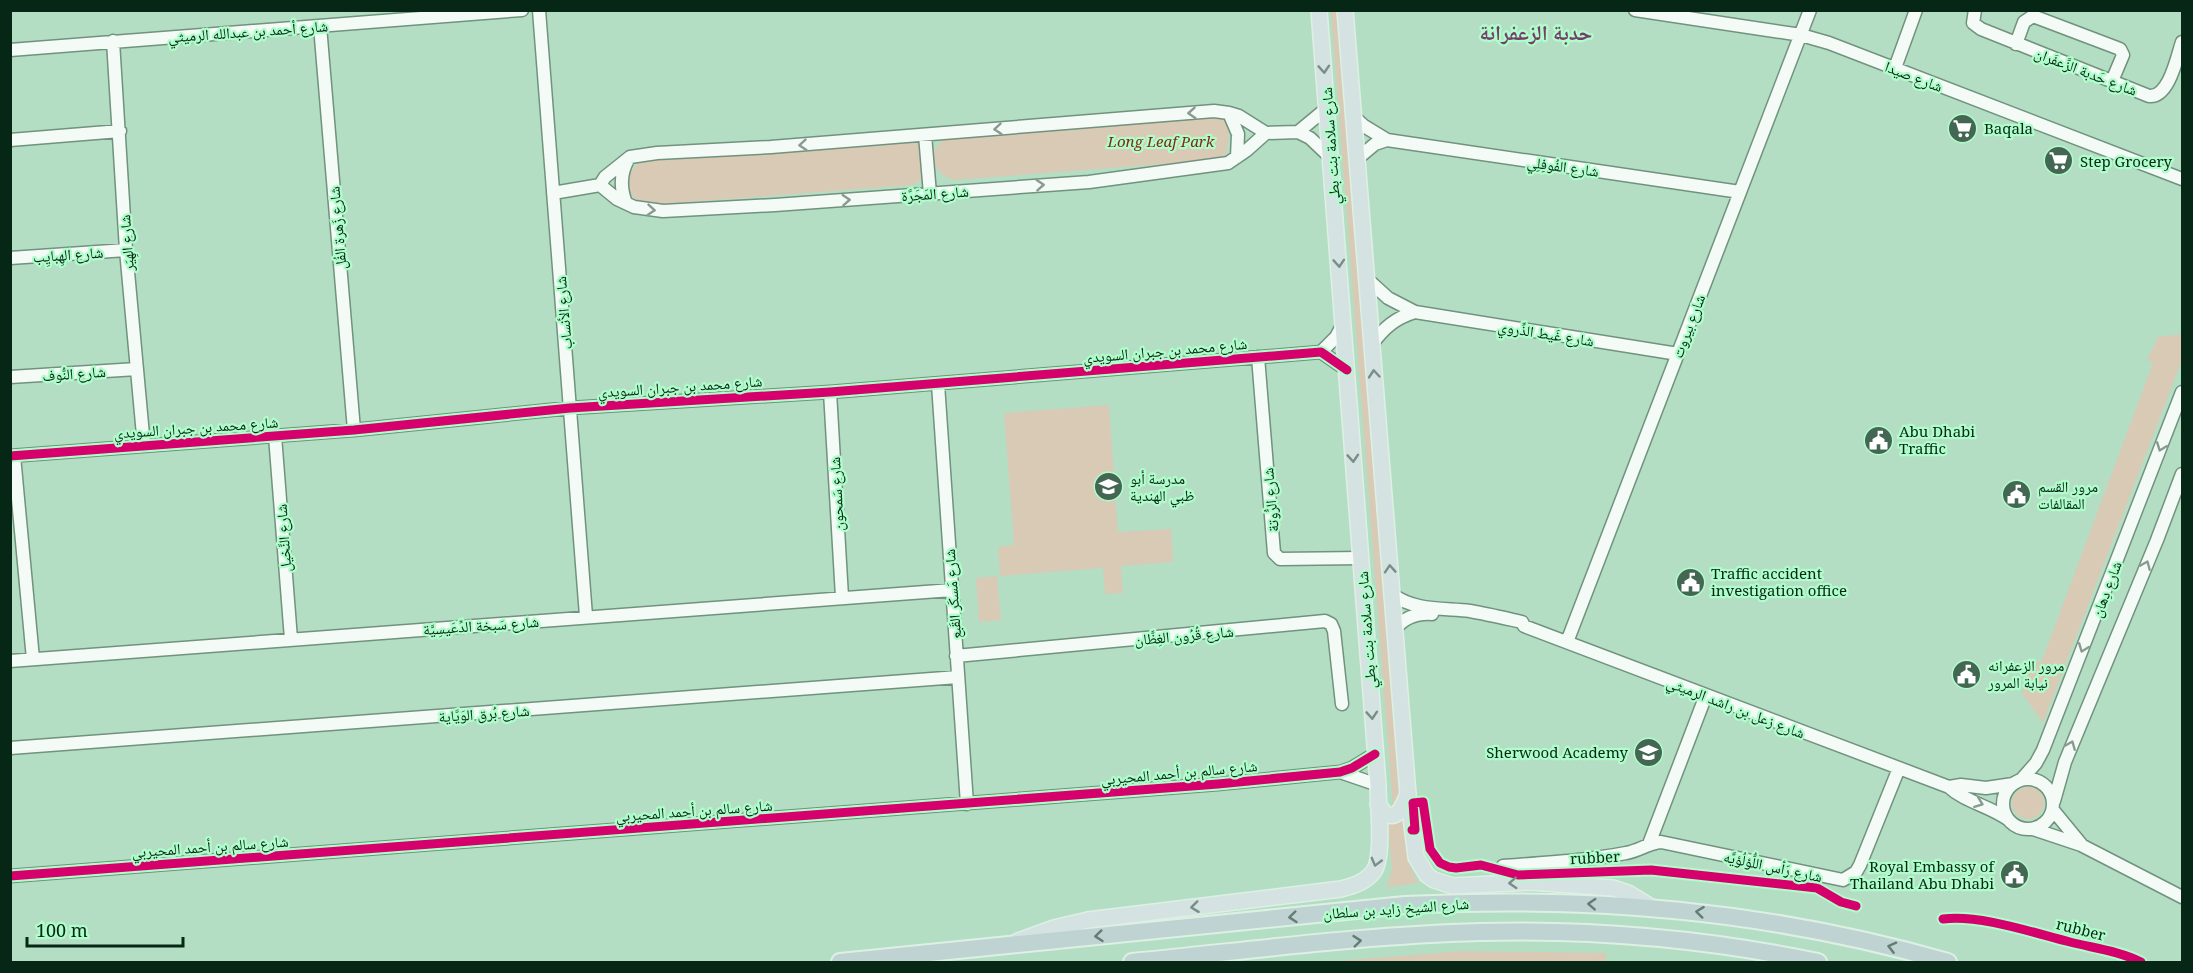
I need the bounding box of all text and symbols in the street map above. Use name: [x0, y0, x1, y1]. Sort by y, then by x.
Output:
street label: شارع أحمد بن عبدالله الرميثي: [167, 15, 329, 49]
district label: حدبة الزعفرانة: [1480, 18, 1592, 46]
street label: شارع حَدبة الزَّعفَران: [2031, 42, 2140, 101]
street label: شارع صيدا: [1882, 56, 1946, 97]
one-way arrow: [1317, 64, 1330, 73]
street label: شارع سلامة بنت بطي: [1316, 86, 1347, 205]
one-way arrow: [1188, 106, 1197, 119]
supermarket icon: Baqala: [1947, 112, 1979, 144]
place label: Baqala: [1984, 118, 2033, 138]
one-way arrow: [993, 122, 1002, 135]
park label: Long Leaf Park: [1107, 131, 1215, 151]
one-way arrow: [799, 138, 808, 151]
supermarket icon: Step Grocery: [2043, 145, 2075, 177]
street label: شارع الفُوفِلِي: [1525, 151, 1600, 184]
place label: Step Grocery: [2080, 151, 2172, 171]
one-way arrow: [1036, 179, 1045, 192]
street label: شارع المَجَرَّة: [901, 181, 970, 206]
street label: شارع زَهرة الفُل: [323, 185, 352, 270]
one-way arrow: [841, 193, 850, 206]
one-way arrow: [647, 203, 656, 216]
street label: شارع الهِيَر: [114, 214, 140, 273]
street label: شارع الهِبايِب: [32, 242, 104, 269]
one-way arrow: [1332, 259, 1345, 268]
street label: شارع الأنساب: [550, 275, 577, 350]
street label: شارع بيروت: [1667, 291, 1710, 361]
street label: شارع غَيط الذِّروي: [1496, 316, 1596, 353]
street label: شارع محمد بن جبران السويدي: [1082, 333, 1248, 370]
street label: شارع النُّوف: [42, 361, 106, 386]
street label: شارع محمد بن جبران السويدي: [597, 370, 763, 405]
one-way arrow: [1368, 370, 1381, 379]
street label: شارع محمد بن جبران السويدي: [113, 411, 279, 446]
place label: Abu Dhabi Traffic: [1899, 421, 1975, 458]
public building icon: Abu Dhabi Traffic: [1862, 424, 1894, 456]
one-way arrow: [2156, 441, 2168, 452]
one-way arrow: [1346, 453, 1359, 462]
street label: شارع سَمحون: [824, 456, 849, 532]
street label: شارع الرُّوتة: [1257, 467, 1284, 533]
place label: مدرسة أبو ظبي الهندية: [1130, 468, 1194, 508]
school or university icon: مدرسة أبو ظبي الهندية: [1093, 471, 1125, 503]
place label: مرور القسم المقالفات: [2038, 476, 2098, 513]
public building icon: مرور القسم المقالفات: [2001, 479, 2033, 511]
street label: شارع النَّخيل: [271, 503, 296, 573]
street label: شارع مَسكَر القَبع: [939, 548, 966, 640]
street label: شارع دِهان: [2086, 558, 2127, 620]
one-way arrow: [2139, 561, 2151, 572]
place label: Traffic accident investigation office: [1711, 563, 1847, 600]
one-way arrow: [1384, 564, 1397, 573]
public building icon: Traffic accident investigation office: [1674, 566, 1706, 598]
street label: شارع سلامة بنت بطي: [1352, 570, 1383, 689]
street label: شارع سَبخة الدِّعَيسِيَّة: [422, 611, 540, 640]
street label: شارع قُرُون الغِظَّان: [1134, 621, 1235, 650]
one-way arrow: [2077, 642, 2090, 653]
place label: مرور الزعفرانه نيابة المرور: [1987, 655, 2064, 692]
public building icon: مرور الزعفرانه نيابة المرور: [1951, 658, 1983, 690]
street label: شارع زعل بن راشد الرميثي: [1663, 671, 1808, 745]
street label: شارع بُرق الوَيَّاية: [438, 700, 530, 727]
one-way arrow: [1365, 710, 1378, 720]
school or university icon: Sherwood Academy: [1633, 736, 1665, 768]
one-way arrow: [2064, 741, 2076, 752]
place label: Sherwood Academy: [1486, 742, 1629, 762]
street label: شارع سالم بن أحمد المحيربي: [1100, 755, 1258, 792]
street label: شارع سالم بن أحمد المحيربي: [615, 795, 773, 828]
one-way arrow: [1973, 796, 1983, 809]
street label: شارع سالم بن أحمد المحيربي: [131, 831, 289, 864]
street label: شارع رَأس اللُّؤلُؤيَّه: [1722, 845, 1824, 887]
street label: rubber: [1569, 846, 1621, 868]
place label: Royal Embassy of Thailand Abu Dhabi: [1850, 856, 1995, 893]
one-way arrow: [1370, 857, 1383, 867]
public building icon: Royal Embassy of Thailand Abu Dhabi: [1999, 859, 2031, 891]
one-way arrow: [1509, 877, 1518, 890]
street label: شارع الشيخ زايد بن سلطان: [1322, 893, 1470, 924]
one-way arrow: [1588, 897, 1597, 910]
one-way arrow: [1190, 900, 1200, 913]
one-way arrow: [1695, 907, 1705, 919]
scale bar: [27, 910, 183, 948]
one-way arrow: [1288, 910, 1298, 922]
street label: rubber: [2054, 913, 2108, 945]
text: 100 m: [36, 918, 88, 942]
one-way arrow: [1094, 929, 1104, 942]
one-way arrow: [1353, 935, 1362, 948]
one-way arrow: [1887, 942, 1897, 955]

